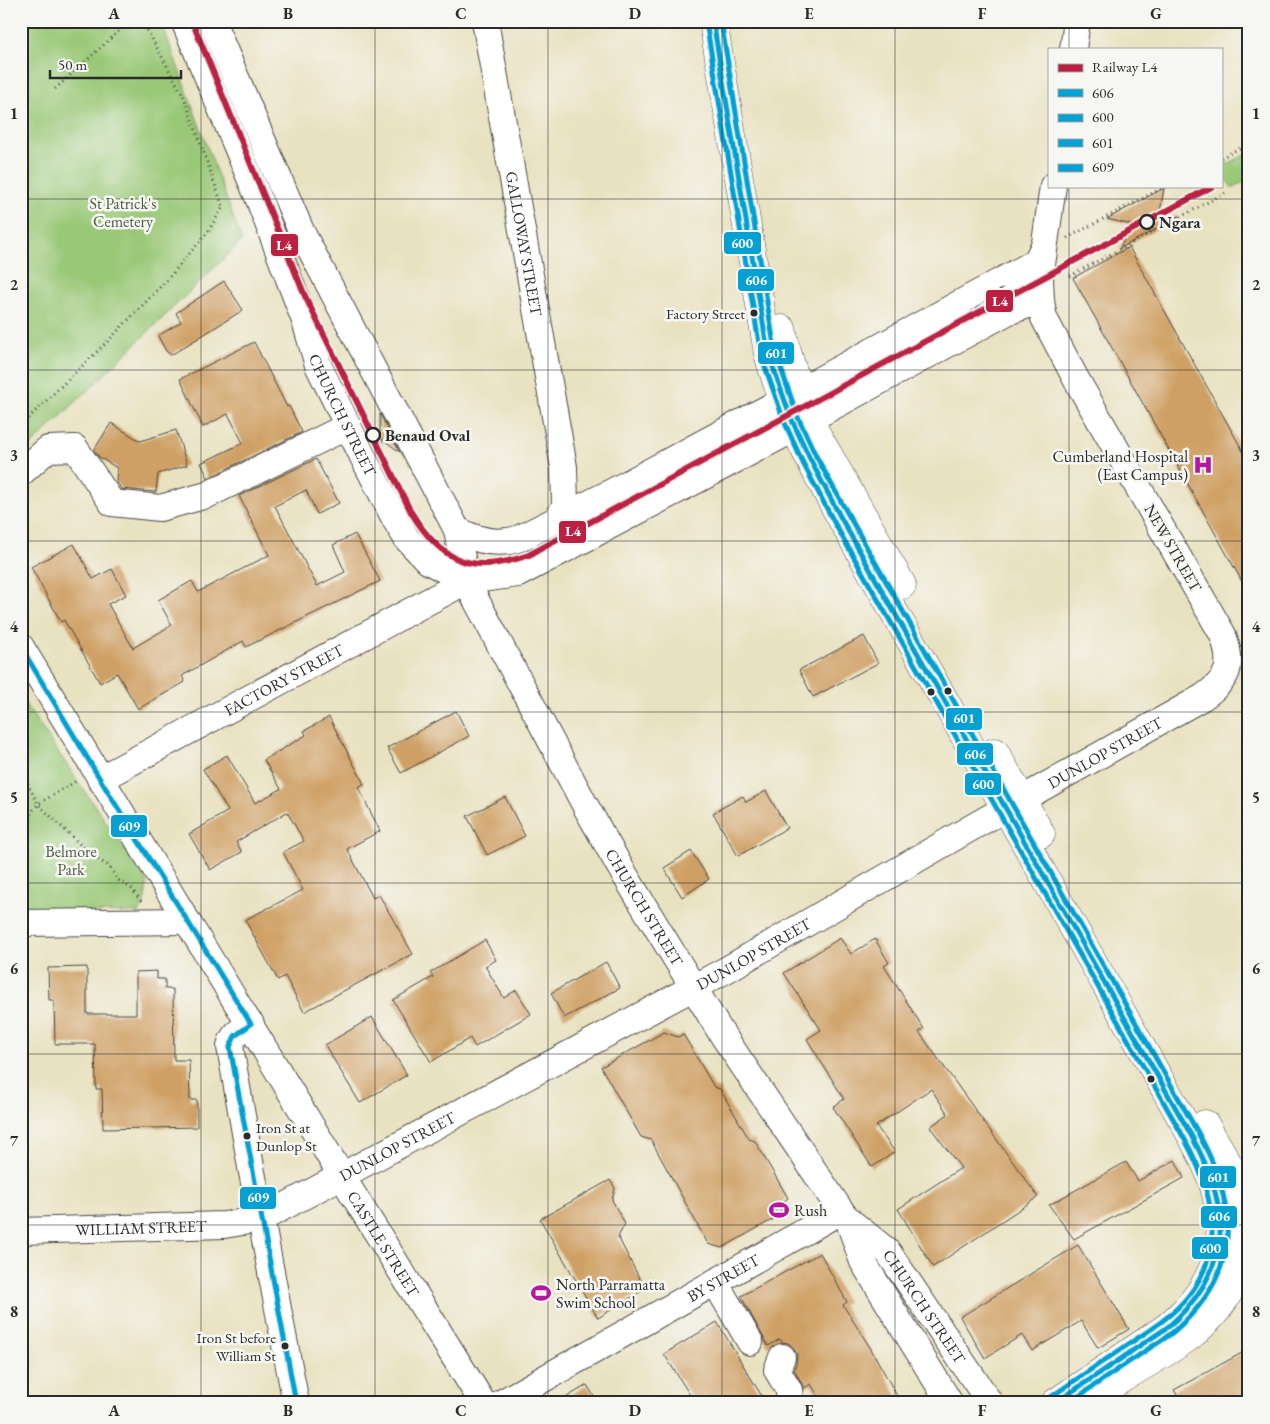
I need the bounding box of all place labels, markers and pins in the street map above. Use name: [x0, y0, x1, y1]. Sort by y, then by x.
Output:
place label: Ngara: [1159, 212, 1202, 233]
marker: Ngara: [1139, 214, 1155, 230]
place label: Factory Street: [666, 304, 745, 323]
marker: Factory Street: [749, 308, 759, 318]
place label: Benaud Oval: [385, 425, 471, 446]
marker: Benaud Oval: [365, 427, 381, 443]
place label: Cumberland Hospital (East Campus): [1052, 446, 1188, 485]
hospital icon: Cumberland Hospital (East Campus): [1192, 454, 1214, 476]
unlabelled marker: [943, 686, 953, 696]
unlabelled marker: [926, 687, 936, 697]
unlabelled marker: [1146, 1074, 1156, 1084]
place label: Iron St at Dunlop St: [256, 1118, 317, 1155]
marker: Iron St at Dunlop St: [242, 1131, 252, 1141]
sports icon: Rush: [768, 1199, 790, 1221]
place label: Rush: [794, 1200, 827, 1221]
place label: North Parramatta Swim School: [556, 1274, 666, 1313]
sports icon: North Parramatta Swim School: [530, 1282, 552, 1304]
place label: Iron St before William St: [197, 1328, 276, 1365]
marker: Iron St before William St: [280, 1341, 290, 1351]

